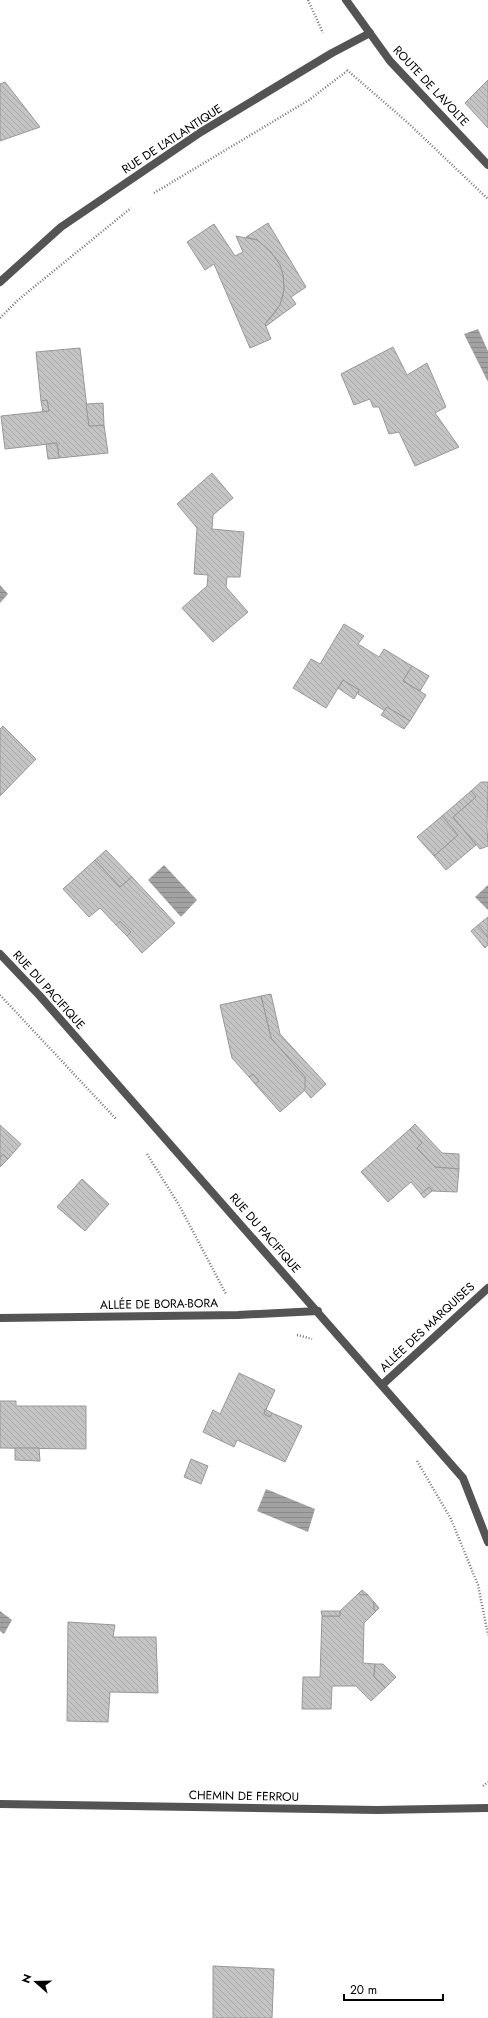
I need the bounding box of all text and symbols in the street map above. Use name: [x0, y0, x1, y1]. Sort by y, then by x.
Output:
street label: ROUTE DE LAVOLTE: [389, 42, 473, 130]
street label: RUE DE L'ATLANTIQUE: [118, 100, 226, 178]
street label: RUE DU PACIFIQUE: [9, 947, 89, 1033]
street label: RUE DU PACIFIQUE: [225, 1189, 305, 1277]
street label: ALLÉE DES MARQUISES: [375, 1278, 479, 1376]
street label: ALLÉE DE BORA-BORA: [100, 1294, 218, 1314]
street label: CHEMIN DE FERROU: [189, 1786, 299, 1806]
north arrow: [16, 1962, 56, 2002]
text: N: [18, 1972, 36, 1985]
scale bar: [344, 1976, 443, 2002]
text: 20 m: [350, 1981, 377, 1999]

